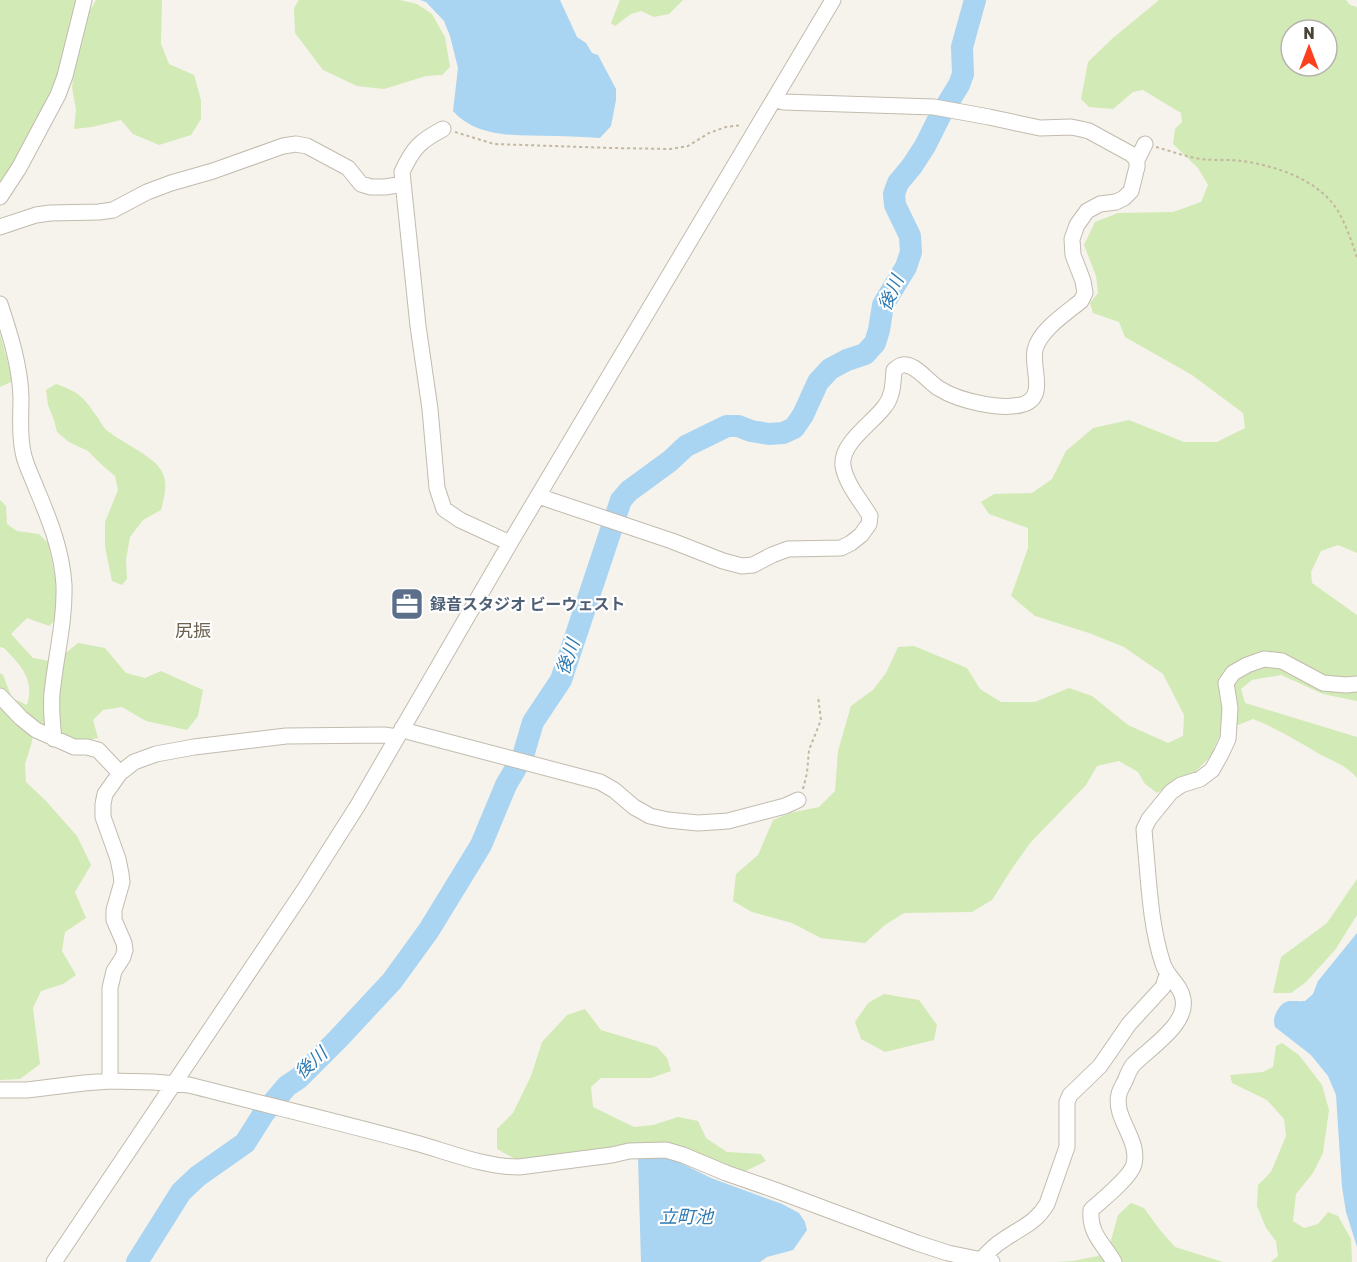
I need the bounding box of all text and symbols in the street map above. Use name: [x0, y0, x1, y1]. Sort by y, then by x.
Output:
north arrow: [1279, 18, 1339, 78]
text: N: [1303, 24, 1315, 43]
water label: 後川: [874, 270, 909, 314]
office icon: 録音スタジオ ビーウェスト: [389, 586, 425, 622]
place label: 録音スタジオ ビーウェスト: [430, 595, 625, 614]
district label: 尻振: [175, 620, 211, 642]
water label: 後川: [552, 635, 585, 678]
water label: 後川: [290, 1041, 333, 1083]
water label: 立町池: [659, 1206, 715, 1228]

